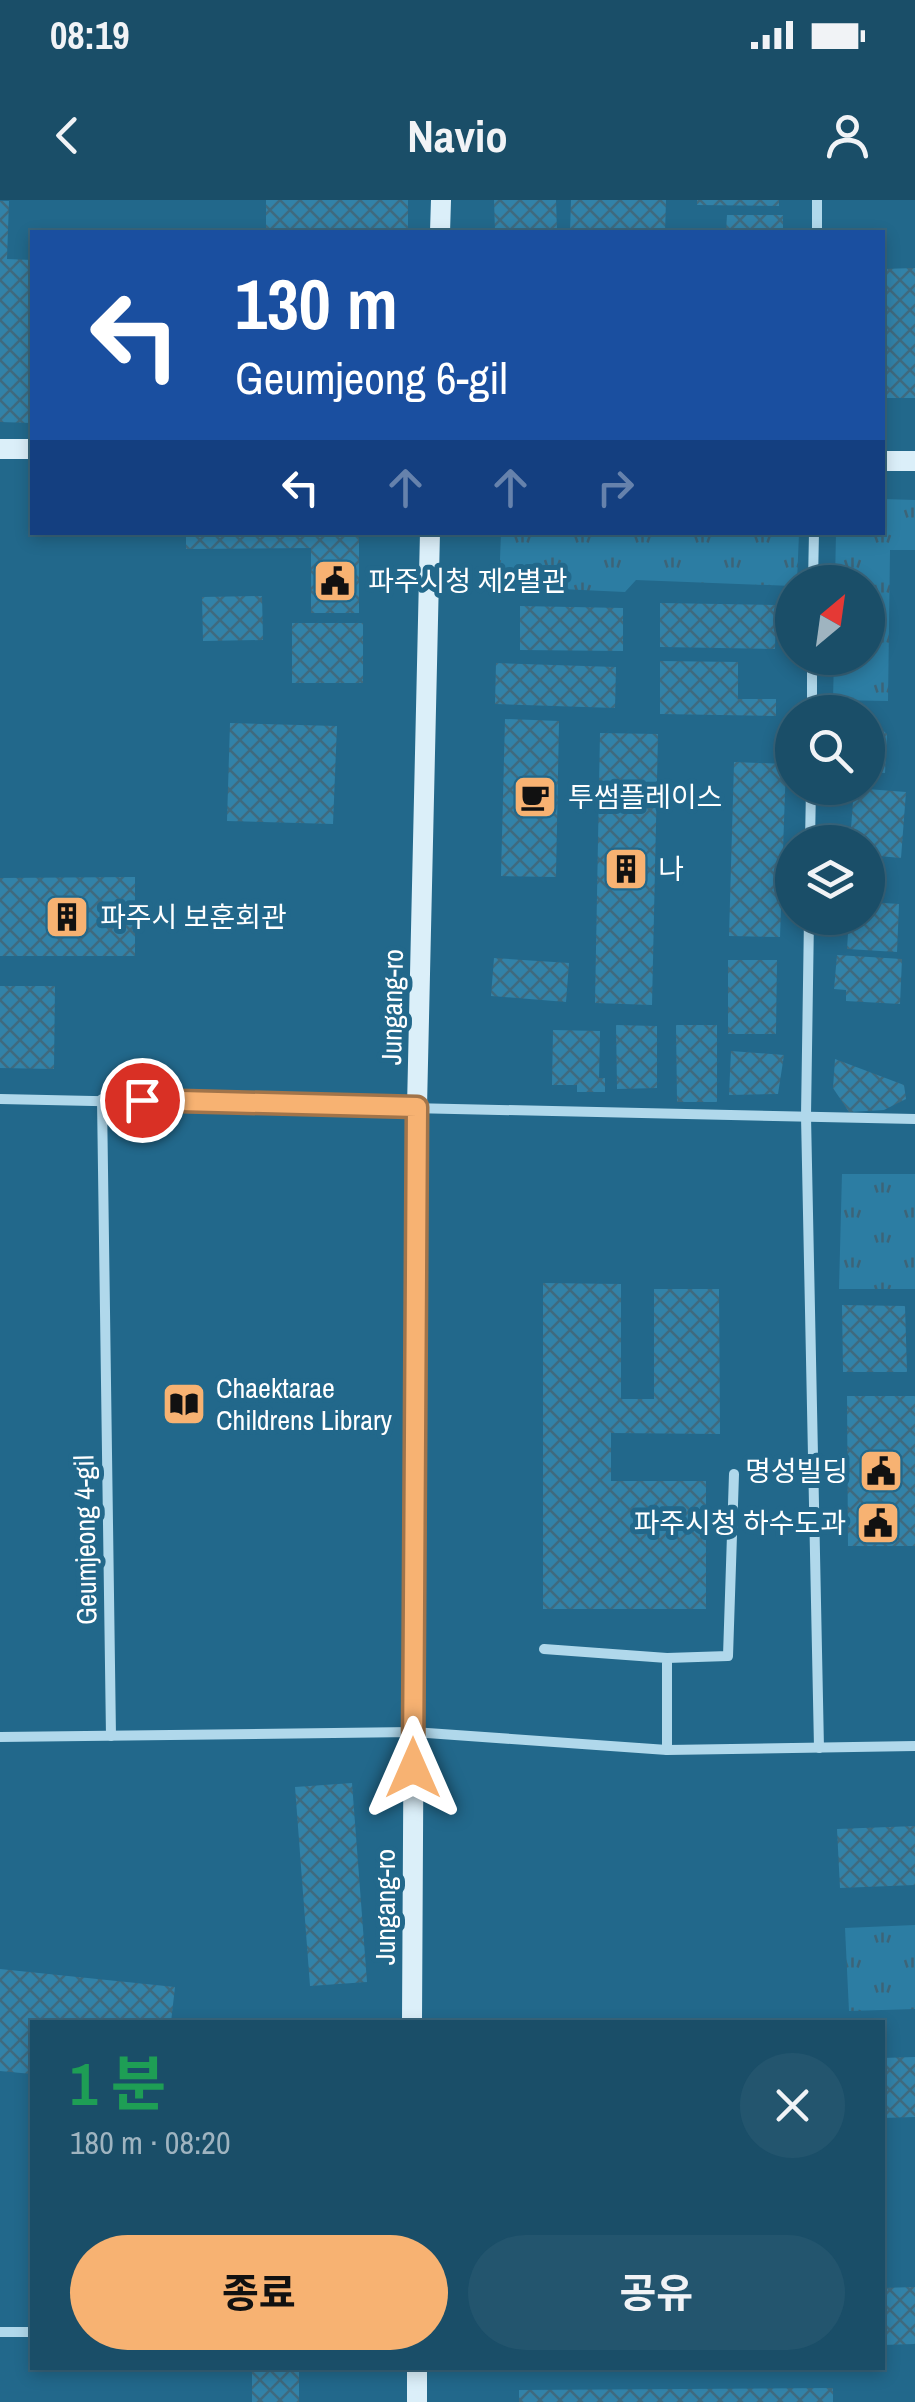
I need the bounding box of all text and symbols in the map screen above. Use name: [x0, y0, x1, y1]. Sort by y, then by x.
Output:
text: 08:19: [50, 10, 130, 61]
text: Navio: [407, 105, 508, 166]
icon: back: [40, 108, 95, 163]
icon: person: [820, 108, 875, 163]
text: 130 m: [235, 257, 398, 351]
icon: left: [70, 270, 200, 400]
text: Geumjeong 6-gil: [235, 347, 508, 408]
icon: left: [273, 460, 328, 515]
icon: ahead: [378, 460, 433, 515]
icon: ahead: [483, 460, 538, 515]
icon: right: [588, 460, 643, 515]
public building icon: 파주시청 제2별관: [312, 558, 358, 604]
place label: 파주시청 제2별관: [368, 562, 567, 600]
north arrow: [775, 565, 885, 675]
map controls: [775, 565, 885, 935]
button: search: [775, 695, 885, 805]
cafe icon: 투썸플레이스: [512, 774, 558, 820]
place label: 투썸플레이스: [568, 778, 723, 816]
button: layers: [775, 825, 885, 935]
building icon: 나: [603, 846, 649, 892]
place label: 나: [658, 850, 684, 888]
building icon: 파주시 보훈회관: [44, 894, 90, 940]
place label: 파주시 보훈회관: [100, 898, 287, 936]
street label: Jungang-ro: [372, 949, 412, 1065]
pin: [100, 1058, 185, 1143]
icon: arrive: [115, 1073, 170, 1128]
place label: Chaektarae Childrens Library: [216, 1369, 393, 1439]
library icon: Chaektarae Childrens Library: [161, 1381, 207, 1427]
public building icon: 명성빌딩: [858, 1448, 904, 1494]
place label: 명성빌딩: [745, 1452, 848, 1490]
street label: Geumjeong 4-gil: [65, 1455, 105, 1625]
public building icon: 파주시청 하수도과: [855, 1500, 901, 1546]
place label: 파주시청 하수도과: [634, 1504, 846, 1542]
position arrow: [361, 1716, 465, 1820]
street label: Jungang-ro: [366, 1849, 404, 1965]
text: 1 분: [70, 2043, 166, 2124]
button: close: [740, 2053, 845, 2158]
text: 180 m · 08:20: [70, 2121, 230, 2164]
button: 종료: [70, 2235, 448, 2350]
button: 공유: [468, 2235, 845, 2350]

